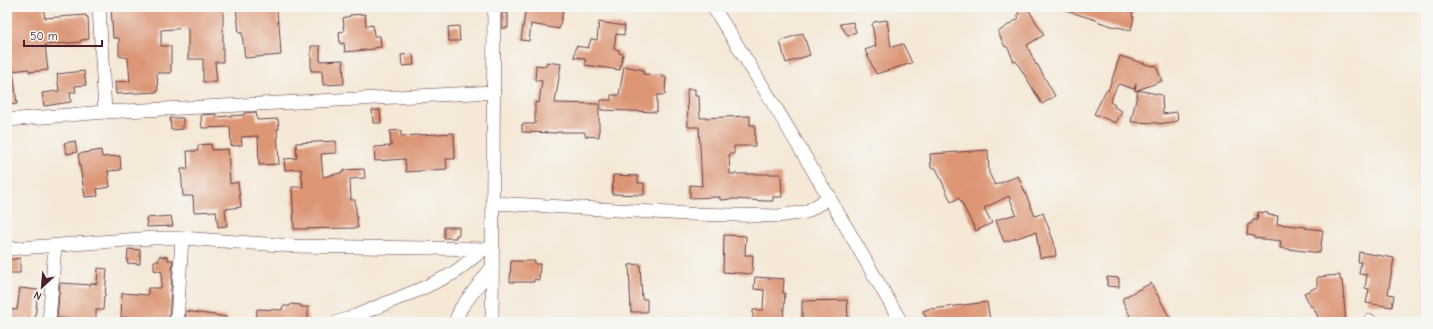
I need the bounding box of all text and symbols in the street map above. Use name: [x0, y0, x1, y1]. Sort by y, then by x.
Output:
scale bar: [24, 22, 102, 48]
text: 50 m: [30, 29, 58, 43]
north arrow: [22, 267, 62, 307]
text: N: [32, 288, 44, 303]

